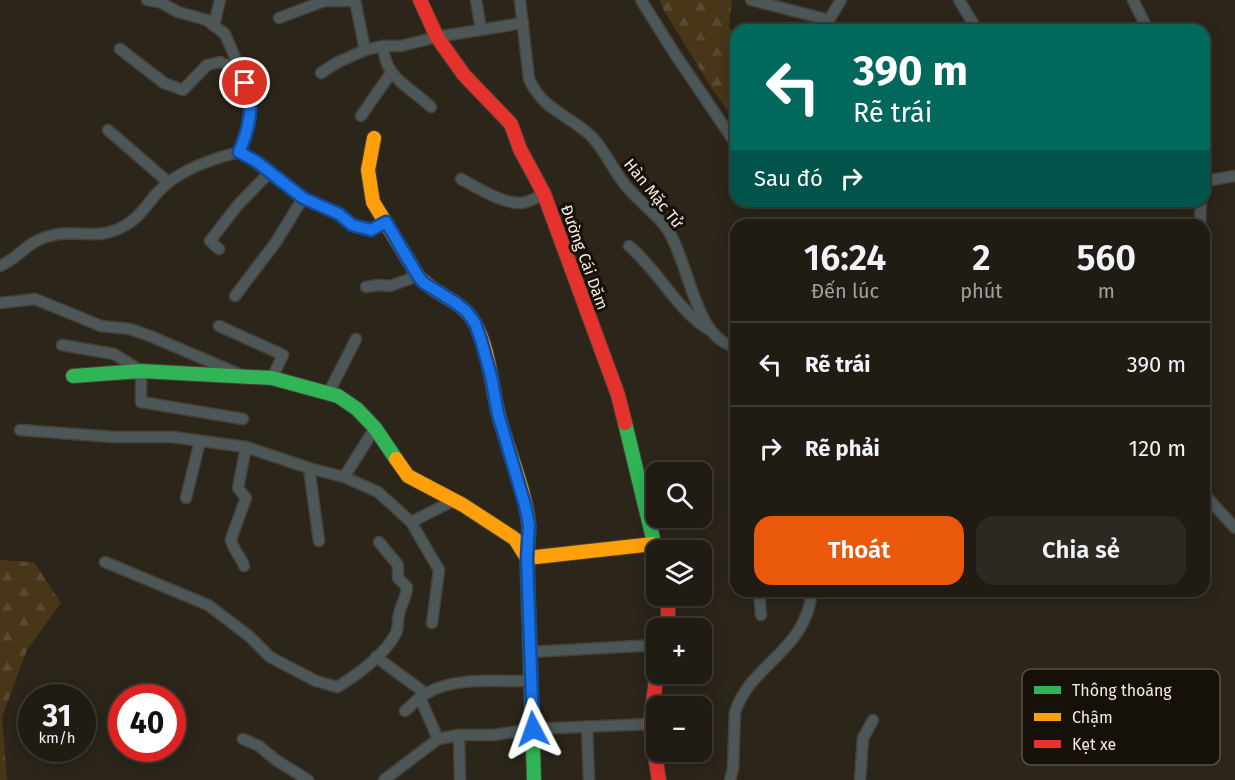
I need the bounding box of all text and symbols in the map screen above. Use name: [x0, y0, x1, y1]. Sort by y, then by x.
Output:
text: 390 m: [853, 46, 968, 96]
icon: left: [754, 48, 832, 126]
pin: [219, 57, 270, 108]
icon: arrive: [228, 66, 261, 99]
text: Rẽ trái: [853, 97, 932, 129]
street label: Hàn Mặc Tử: [620, 155, 688, 232]
icon: right: [835, 162, 868, 195]
text: Sau đó: [754, 165, 823, 192]
street label: Đường Cái Dăm: [557, 202, 612, 312]
text: 16:24: [804, 236, 886, 280]
text: 2: [972, 236, 991, 280]
text: 560: [1076, 236, 1136, 280]
text: Đến lúc: [811, 279, 879, 303]
text: phút: [960, 279, 1003, 303]
text: m: [1098, 279, 1115, 303]
icon: left: [754, 348, 787, 381]
text: Rẽ trái: [805, 351, 870, 378]
text: 390 m: [1127, 351, 1186, 378]
icon: right: [754, 432, 787, 465]
text: Rẽ phải: [805, 435, 880, 462]
text: 120 m: [1129, 435, 1186, 462]
map controls: [646, 462, 712, 762]
button: search: [646, 462, 712, 528]
button: Thoát: [754, 516, 964, 585]
button: Chia sẻ: [976, 516, 1186, 585]
button: layers: [646, 540, 712, 606]
button: +: [646, 618, 712, 684]
legend: [1022, 669, 1220, 765]
text: Thông thoáng: [1072, 681, 1172, 700]
speed limit sign: 40: [108, 684, 186, 762]
button: −: [646, 696, 712, 762]
position arrow: [501, 697, 565, 761]
text: 31: [43, 698, 71, 734]
text: Chậm: [1072, 708, 1113, 727]
text: km/h: [38, 729, 76, 747]
text: Kẹt xe: [1072, 735, 1116, 754]

